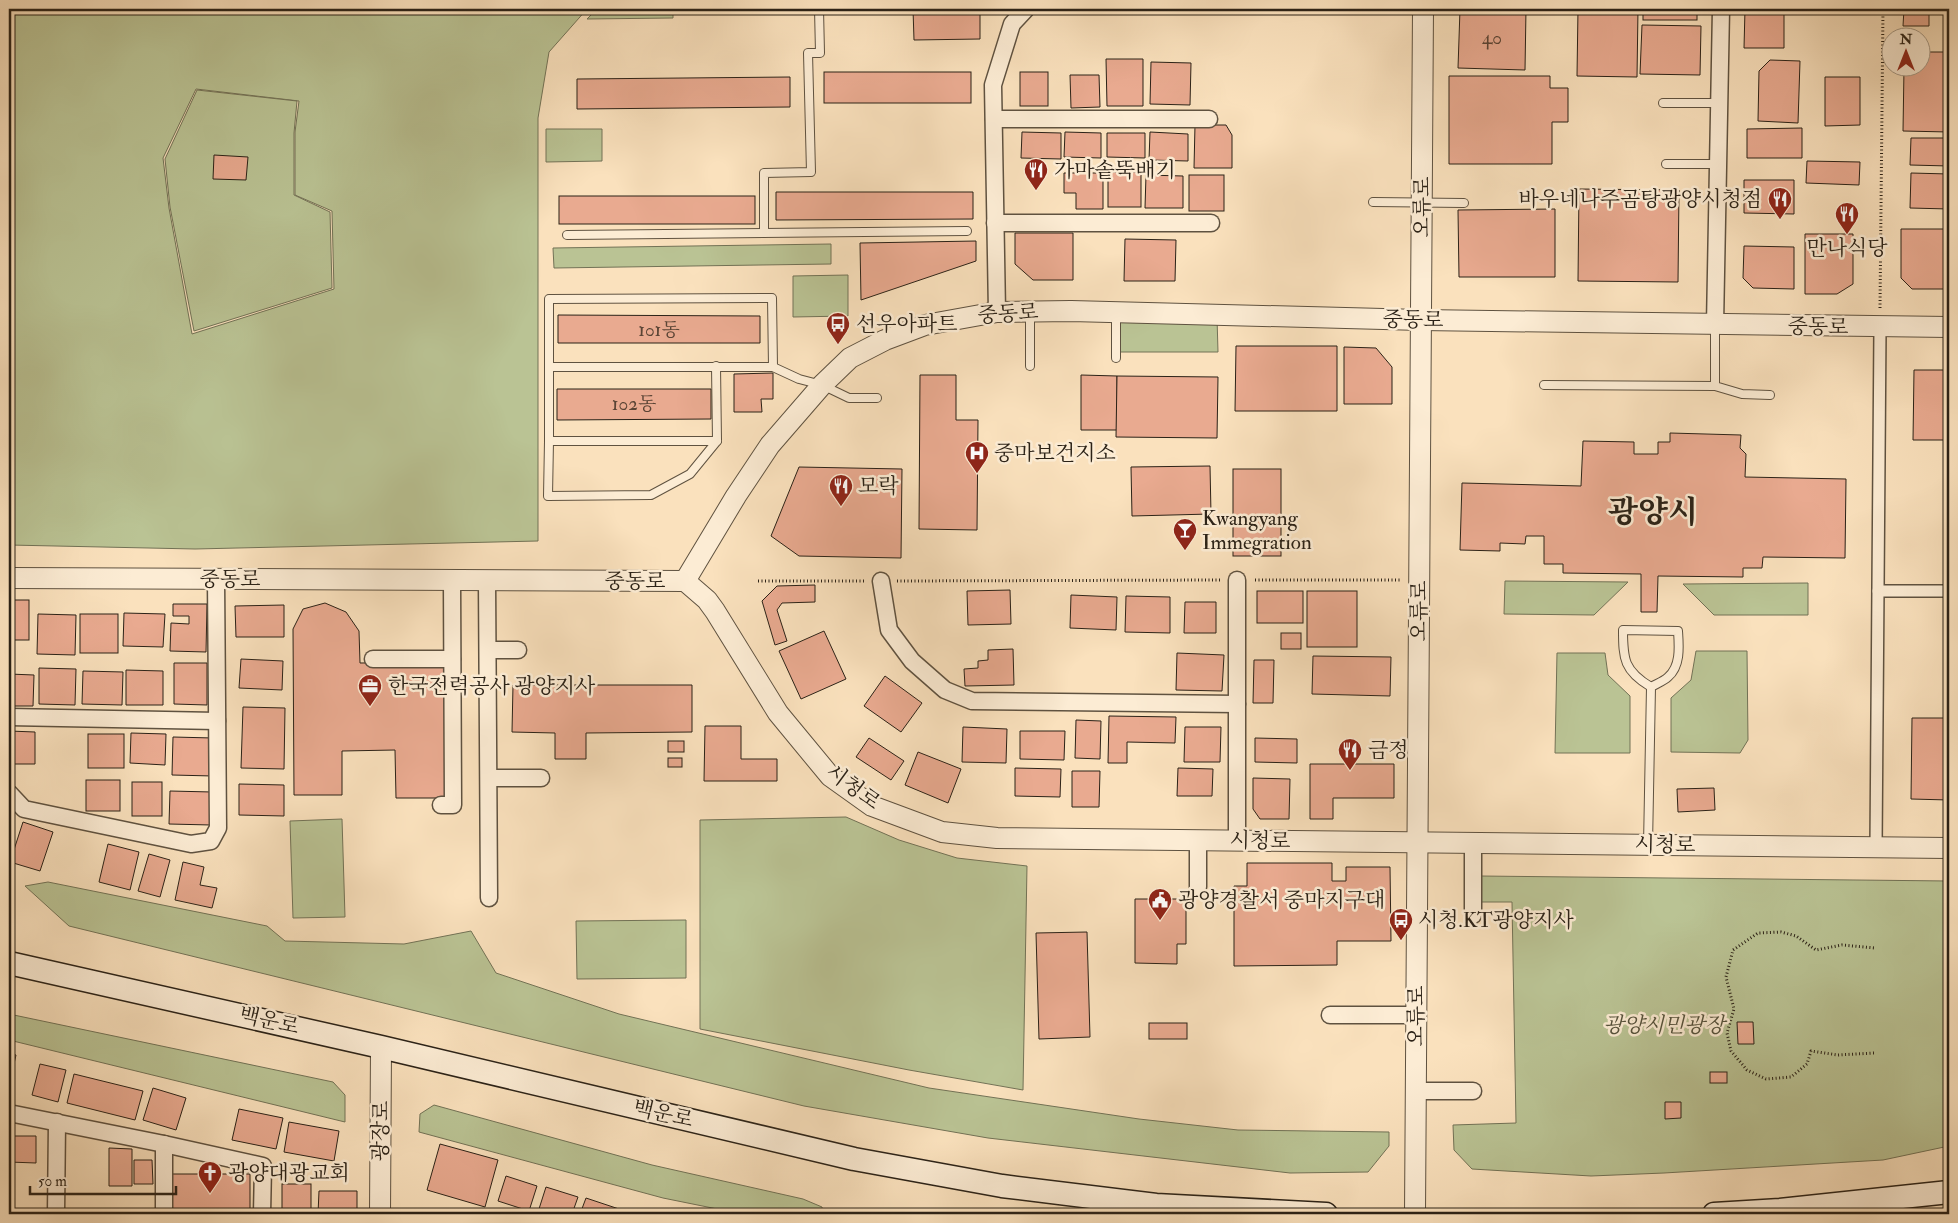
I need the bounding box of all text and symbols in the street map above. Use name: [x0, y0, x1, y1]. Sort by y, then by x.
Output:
house number: 40: [1482, 26, 1502, 50]
north arrow: [1880, 28, 1930, 78]
text: N: [1899, 31, 1913, 48]
restaurant icon: 가마솥뚝배기: [1023, 157, 1049, 191]
place label: 가마솥뚝배기: [1054, 157, 1176, 184]
street label: 오류로: [1409, 177, 1436, 237]
place label: 바우네나주곰탕광양시청점: [1519, 186, 1762, 213]
restaurant icon: 바우네나주곰탕광양시청점: [1767, 186, 1793, 220]
restaurant icon: 만나식당: [1834, 201, 1860, 235]
place label: 만나식당: [1806, 235, 1888, 262]
street label: 중동로: [977, 298, 1039, 330]
street label: 중동로: [1382, 306, 1444, 334]
bus stop icon: 선우아파트: [825, 311, 851, 345]
place label: 선우아파트: [856, 311, 957, 338]
street label: 중동로: [1787, 313, 1849, 341]
house number: 101동: [638, 318, 680, 342]
house number: 102동: [612, 392, 657, 416]
hospital icon: 중마보건지소: [964, 440, 990, 474]
place label: 중마보건지소: [994, 440, 1116, 467]
restaurant icon: 모락: [828, 473, 854, 507]
place label: 모락: [858, 473, 899, 500]
district label: 광양시: [1608, 493, 1698, 532]
place label: Kwangyang Immegration: [1202, 505, 1312, 556]
bar icon: Kwangyang Immegration: [1172, 517, 1198, 551]
street label: 중동로: [200, 566, 260, 593]
street label: 중동로: [605, 568, 665, 595]
street label: 오류로: [1406, 581, 1433, 641]
office icon: 한국전력공사 광양지사: [357, 673, 383, 707]
place label: 한국전력공사 광양지사: [388, 673, 596, 700]
restaurant icon: 금정: [1337, 737, 1363, 771]
place label: 금정: [1368, 737, 1409, 764]
street label: 시청로: [820, 758, 886, 816]
street label: 시청로: [1229, 827, 1291, 855]
street label: 시청로: [1634, 831, 1696, 859]
public building icon: 광양경찰서 중마지구대: [1147, 887, 1173, 921]
place label: 광양경찰서 중마지구대: [1178, 887, 1385, 914]
bus stop icon: 시청.KT광양지사: [1388, 907, 1414, 941]
place label: 시청.KT광양지사: [1418, 907, 1574, 934]
street label: 오류로: [1403, 986, 1430, 1046]
street label: 백운로: [236, 1001, 302, 1041]
park label: 광양시민광장: [1603, 1012, 1728, 1039]
street label: 백운로: [630, 1094, 696, 1134]
street label: 광장로: [367, 1100, 395, 1162]
church icon: 광양대광교회: [197, 1160, 223, 1194]
place label: 광양대광교회: [228, 1160, 350, 1187]
scale bar: [30, 1163, 176, 1195]
text: 50 m: [38, 1172, 67, 1191]

